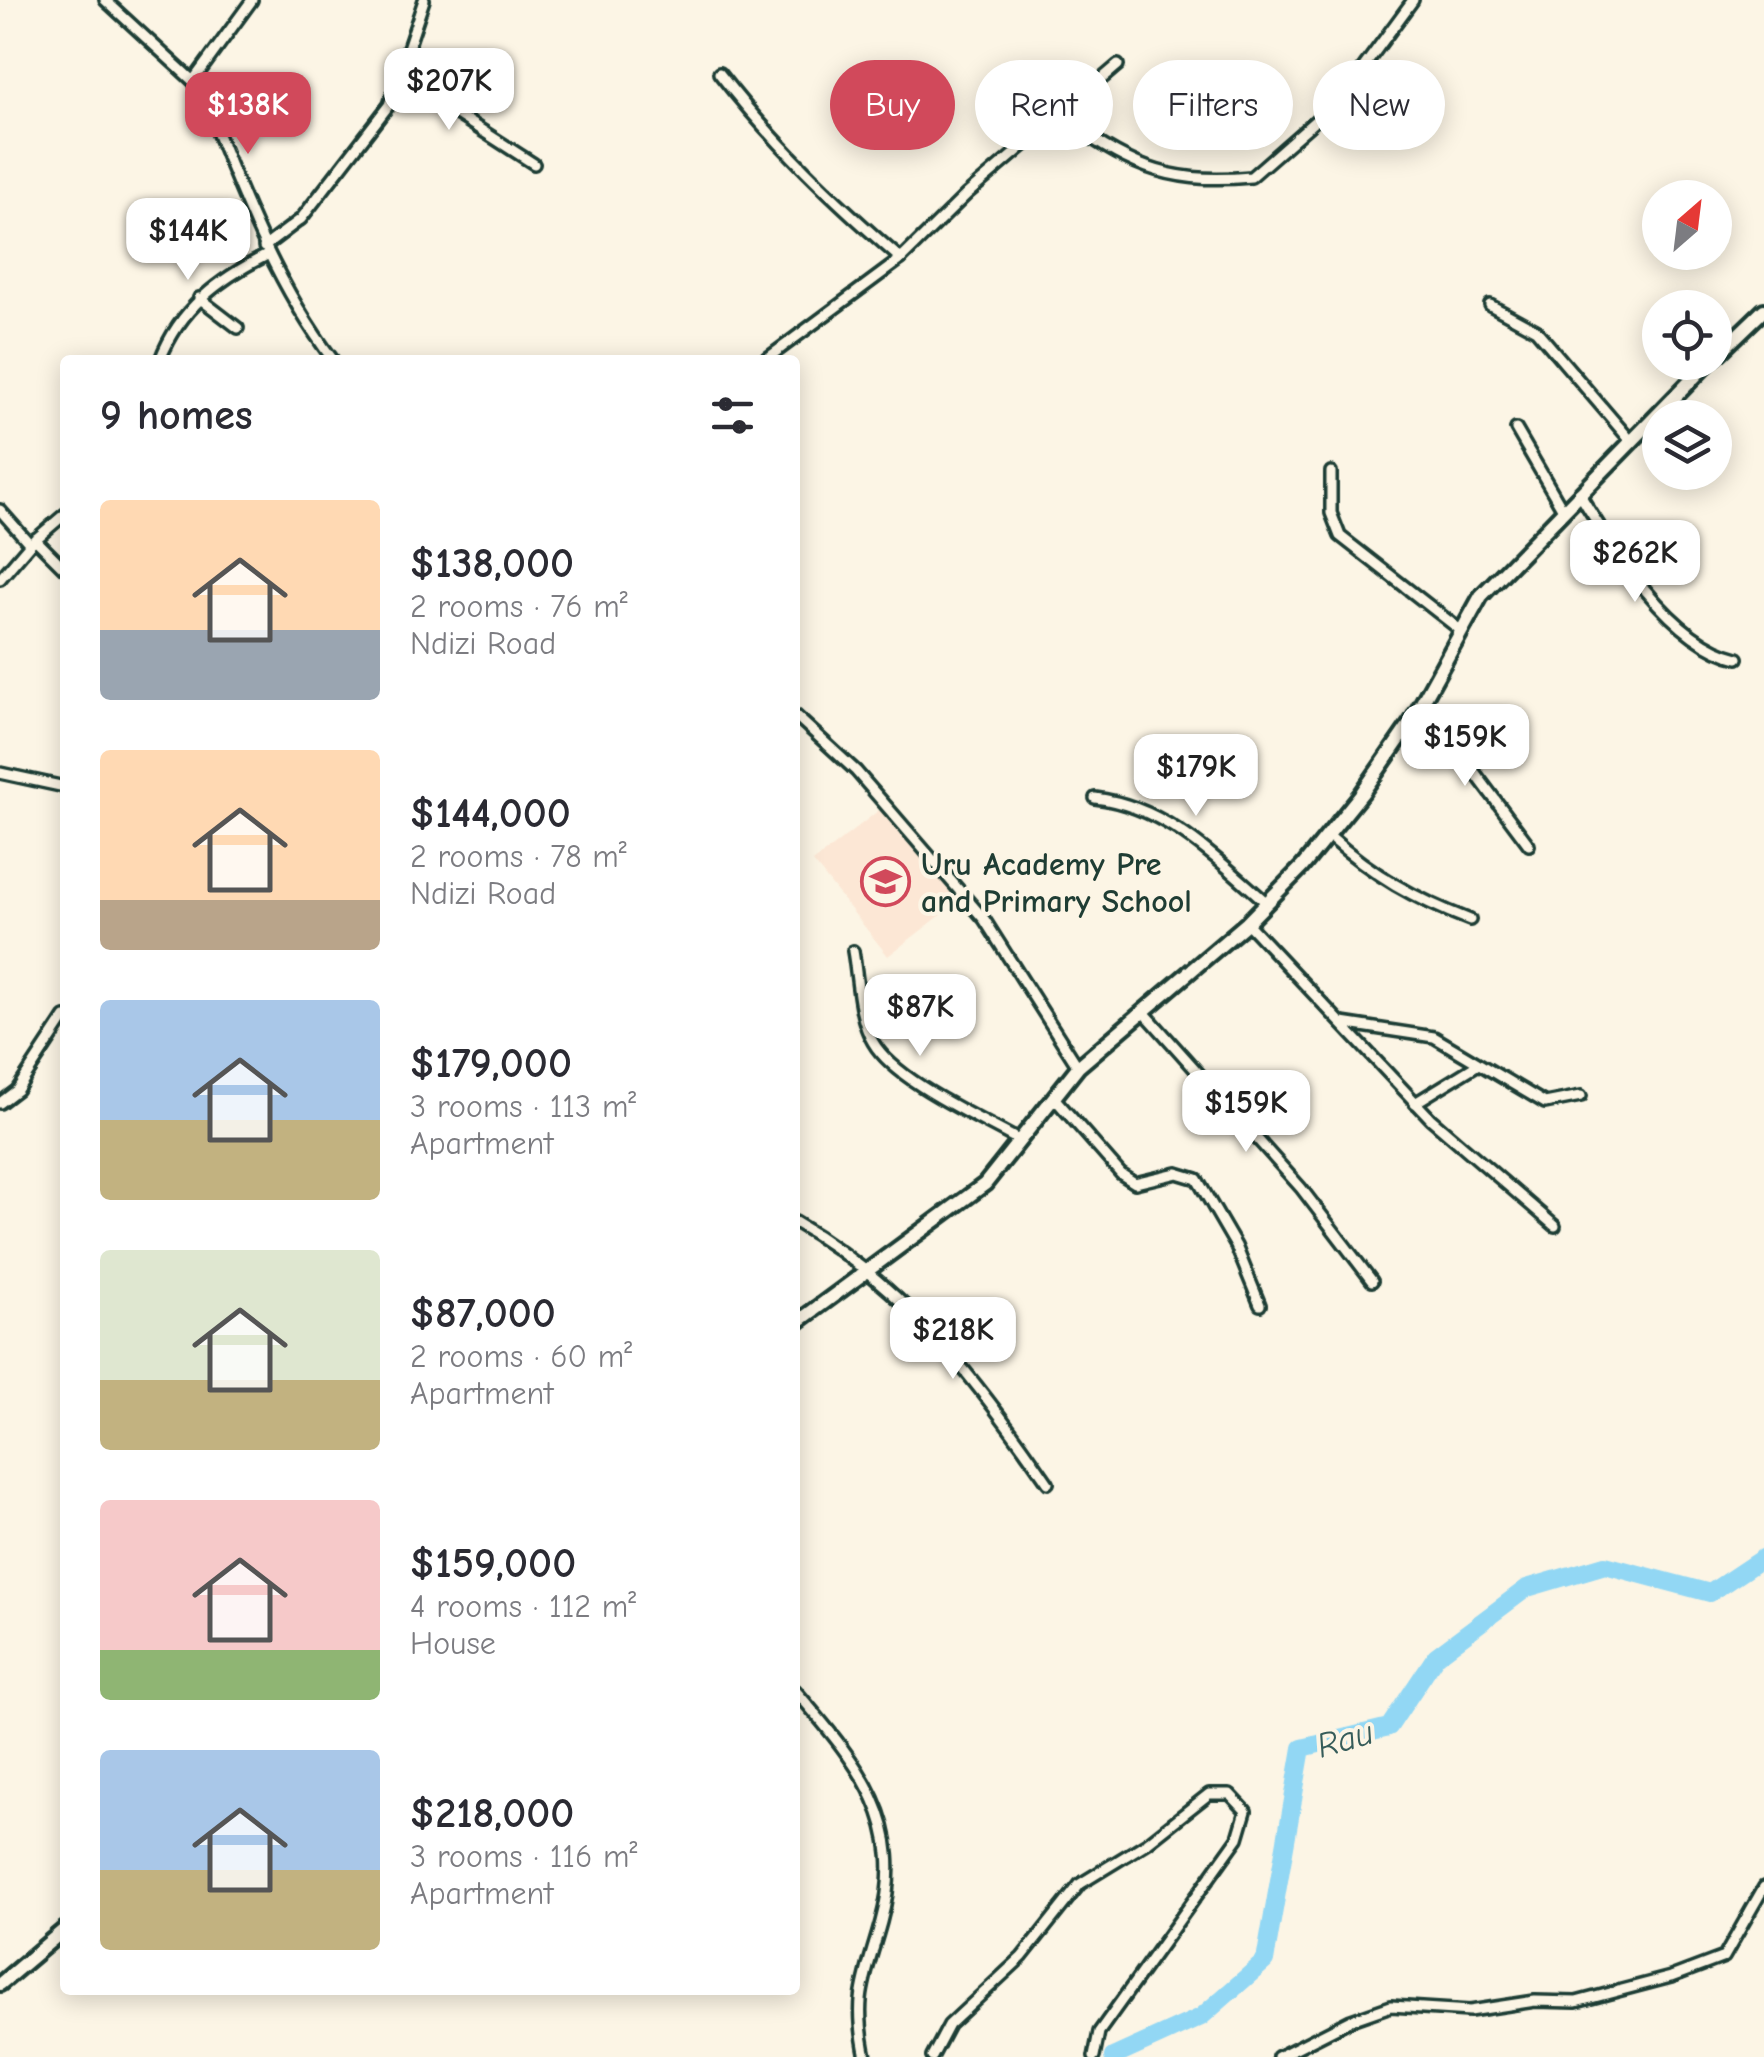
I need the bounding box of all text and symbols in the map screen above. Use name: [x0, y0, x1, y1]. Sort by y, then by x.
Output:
pin: $207K: [379, 48, 519, 133]
chip: Buy: [830, 60, 955, 150]
chip: Rent: [975, 60, 1113, 150]
chip: Filters: [1133, 60, 1293, 150]
chip: New: [1313, 60, 1445, 150]
text: $207K: [406, 62, 492, 99]
pin: $138K: [178, 72, 318, 157]
text: $138K: [207, 86, 289, 123]
north arrow: [1642, 180, 1732, 270]
map controls: [1642, 180, 1732, 490]
pin: $144K: [118, 198, 258, 283]
text: $144K: [148, 212, 228, 249]
button: locate: [1642, 290, 1732, 380]
icon: filters: [705, 388, 760, 443]
text: 9 homes: [100, 391, 253, 440]
button: layers: [1642, 400, 1732, 490]
pin: $262K: [1565, 520, 1705, 605]
text: $262K: [1592, 534, 1678, 571]
text: $138,000: [410, 539, 574, 588]
icon: home: [180, 540, 300, 660]
text: 2 rooms · 76 m²: [410, 588, 628, 625]
text: Ndizi Road: [410, 625, 556, 662]
pin: $159K: [1395, 704, 1535, 789]
text: $159K: [1423, 718, 1507, 755]
pin: $179K: [1126, 734, 1266, 819]
text: $179K: [1156, 748, 1236, 785]
text: $144,000: [410, 789, 571, 838]
icon: home: [180, 790, 300, 910]
text: 2 rooms · 78 m²: [410, 838, 627, 875]
place label: Uru Academy Pre and Primary School: [921, 846, 1192, 920]
school or university icon: Uru Academy Pre and Primary School: [860, 856, 912, 908]
text: Ndizi Road: [410, 875, 556, 912]
pin: $87K: [861, 974, 979, 1059]
text: $87K: [886, 988, 954, 1025]
text: $179,000: [410, 1039, 572, 1088]
icon: home: [180, 1040, 300, 1160]
pin: $159K: [1176, 1070, 1316, 1155]
text: $159K: [1204, 1084, 1288, 1121]
text: 3 rooms · 113 m²: [410, 1088, 636, 1125]
text: Apartment: [410, 1125, 553, 1162]
text: $87,000: [410, 1289, 556, 1338]
icon: home: [180, 1290, 300, 1410]
pin: $218K: [883, 1297, 1023, 1382]
text: $218K: [912, 1311, 994, 1348]
text: 2 rooms · 60 m²: [410, 1338, 632, 1375]
text: Apartment: [410, 1375, 553, 1412]
text: $159,000: [410, 1539, 576, 1588]
icon: home: [180, 1540, 300, 1660]
text: 4 rooms · 112 m²: [410, 1588, 636, 1625]
text: House: [410, 1625, 496, 1662]
water label: Rau: [1312, 1711, 1378, 1767]
text: $218,000: [410, 1789, 574, 1838]
icon: home: [180, 1790, 300, 1910]
text: 3 rooms · 116 m²: [410, 1838, 638, 1875]
text: Apartment: [410, 1875, 553, 1912]

